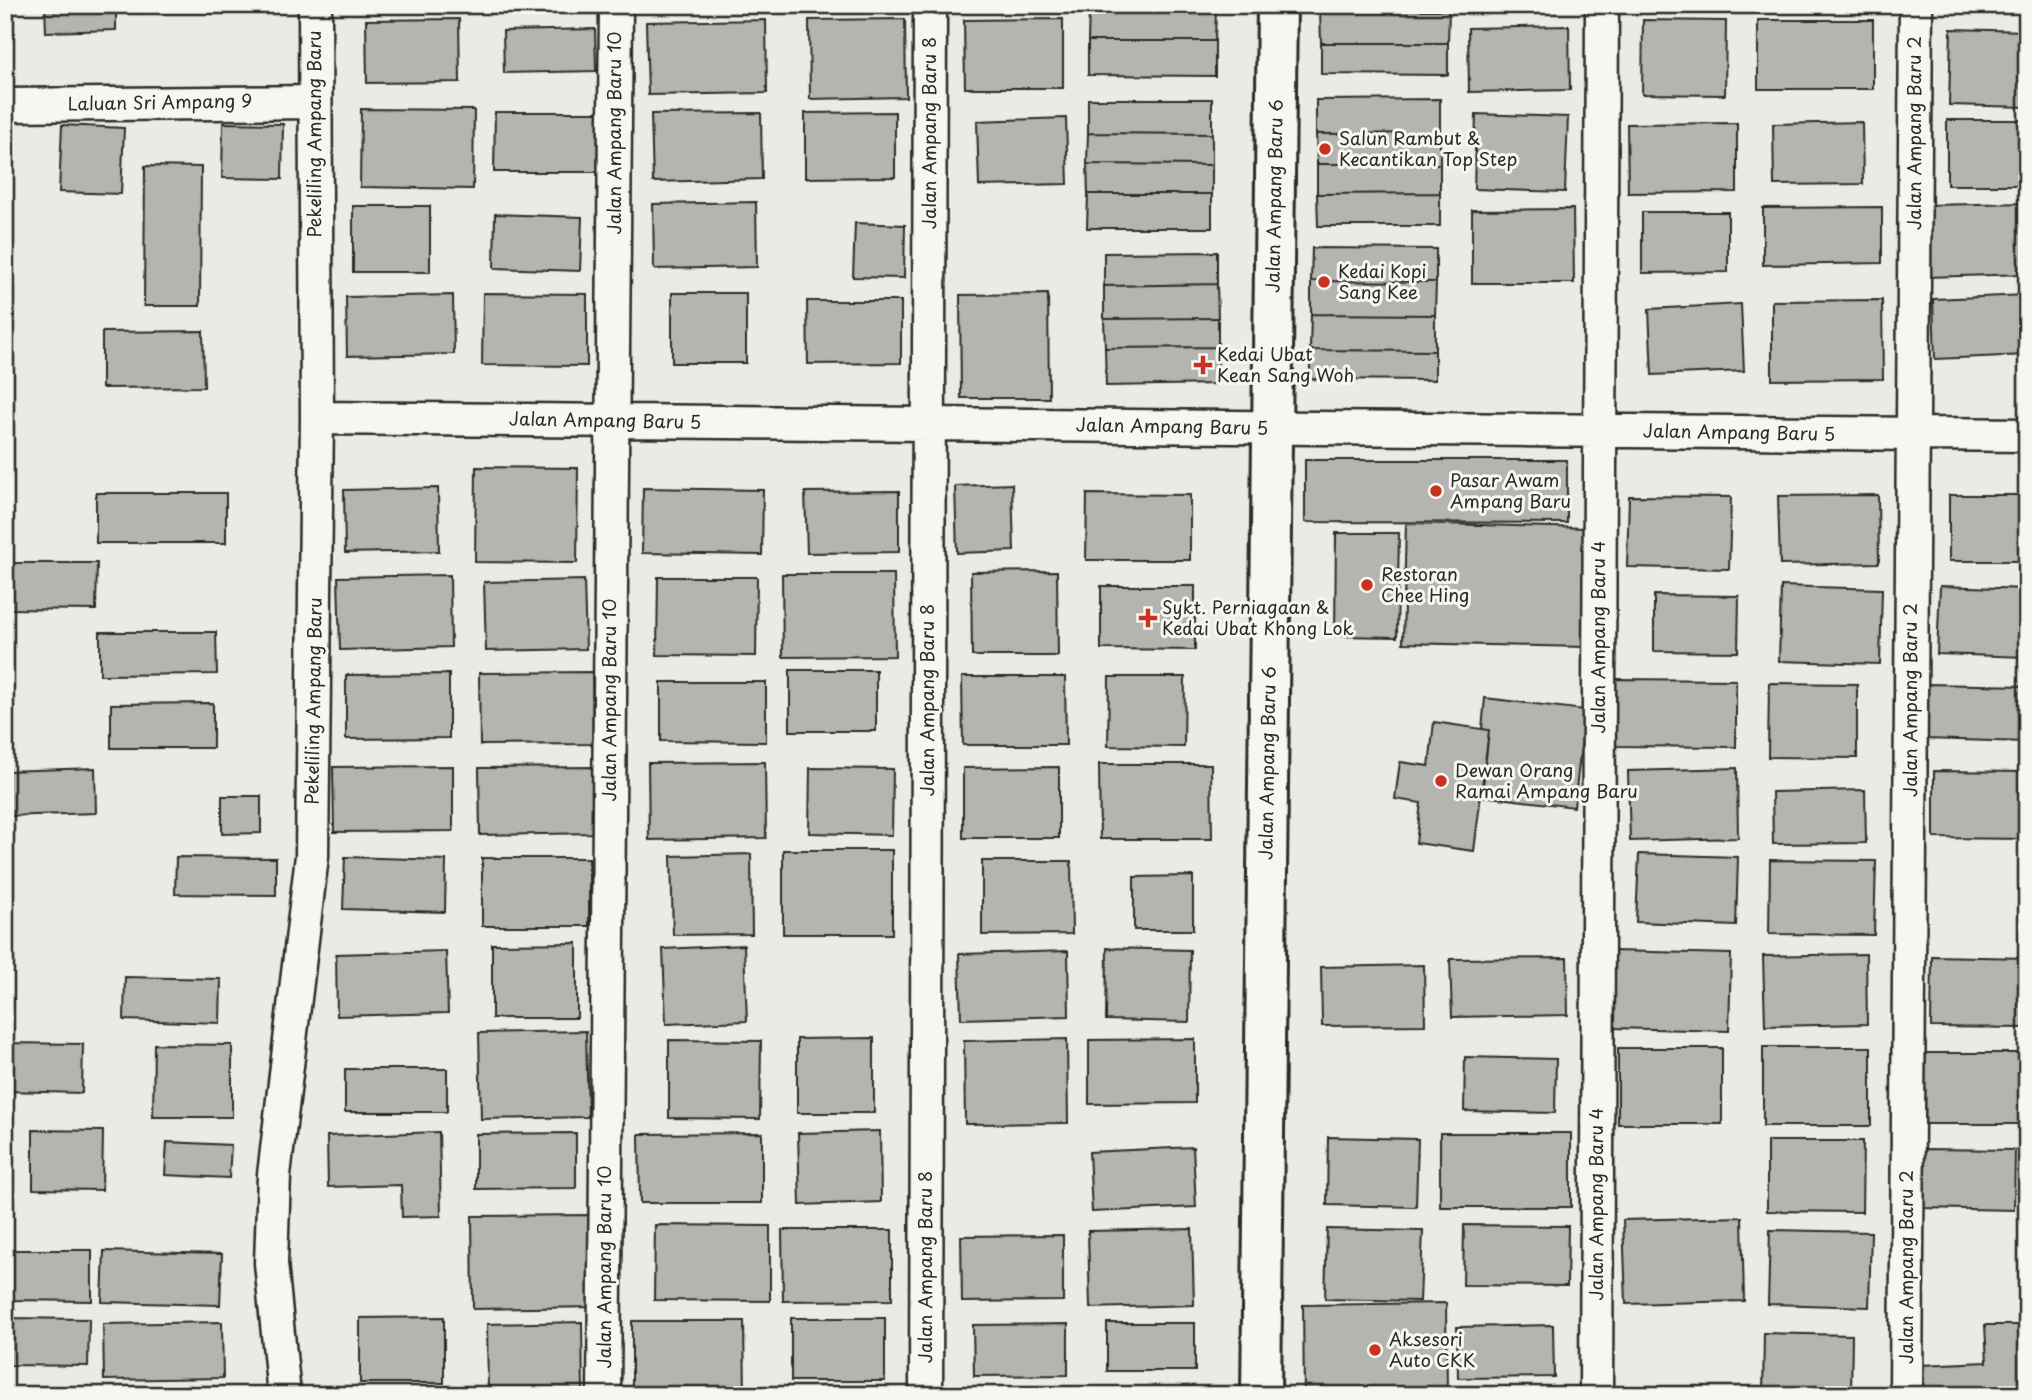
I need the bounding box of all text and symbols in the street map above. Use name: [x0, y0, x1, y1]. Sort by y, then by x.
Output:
street label: Pekeliling Ampang Baru: [300, 30, 327, 238]
street label: Jalan Ampang Baru 10: [600, 32, 627, 234]
street label: Jalan Ampang Baru 2: [1900, 36, 1927, 230]
street label: Jalan Ampang Baru 8: [915, 37, 942, 229]
street label: Laluan Sri Ampang 9: [67, 86, 253, 117]
street label: Jalan Ampang Baru 6: [1258, 99, 1289, 293]
place label: Salun Rambut & Kecantikan Top Step: [1339, 124, 1517, 172]
marker: Salun Rambut & Kecantikan Top Step: [1317, 141, 1333, 157]
place label: Kedai Kopi Sang Kee: [1338, 257, 1427, 305]
marker: Kedai Kopi Sang Kee: [1316, 274, 1332, 290]
place label: Kedai Ubat Kean Sang Woh: [1217, 340, 1354, 388]
marker: Kedai Ubat Kean Sang Woh: [1195, 357, 1211, 373]
street label: Jalan Ampang Baru 5: [509, 404, 701, 435]
street label: Jalan Ampang Baru 5: [1076, 410, 1268, 441]
street label: Jalan Ampang Baru 5: [1643, 416, 1835, 447]
place label: Pasar Awam Ampang Baru: [1450, 466, 1571, 514]
marker: Pasar Awam Ampang Baru: [1428, 483, 1444, 499]
street label: Jalan Ampang Baru 4: [1584, 541, 1611, 733]
place label: Restoran Chee Hing: [1381, 560, 1469, 608]
marker: Restoran Chee Hing: [1359, 577, 1375, 593]
place label: Sykt. Perniagaan & Kedai Ubat Khong Lok: [1162, 593, 1354, 641]
street label: Pekeliling Ampang Baru: [297, 597, 328, 805]
street label: Jalan Ampang Baru 10: [595, 599, 622, 801]
street label: Jalan Ampang Baru 2: [1896, 603, 1923, 797]
street label: Jalan Ampang Baru 8: [913, 604, 940, 796]
marker: Sykt. Perniagaan & Kedai Ubat Khong Lok: [1140, 610, 1156, 626]
street label: Jalan Ampang Baru 6: [1251, 666, 1282, 860]
place label: Dewan Orang Ramai Ampang Baru: [1455, 756, 1638, 804]
marker: Dewan Orang Ramai Ampang Baru: [1433, 773, 1449, 789]
street label: Jalan Ampang Baru 4: [1582, 1108, 1609, 1300]
street label: Jalan Ampang Baru 10: [590, 1166, 617, 1368]
street label: Jalan Ampang Baru 2: [1892, 1170, 1919, 1364]
street label: Jalan Ampang Baru 8: [911, 1171, 938, 1363]
place label: Aksesori Auto CKK: [1389, 1325, 1475, 1373]
marker: Aksesori Auto CKK: [1367, 1342, 1383, 1358]

